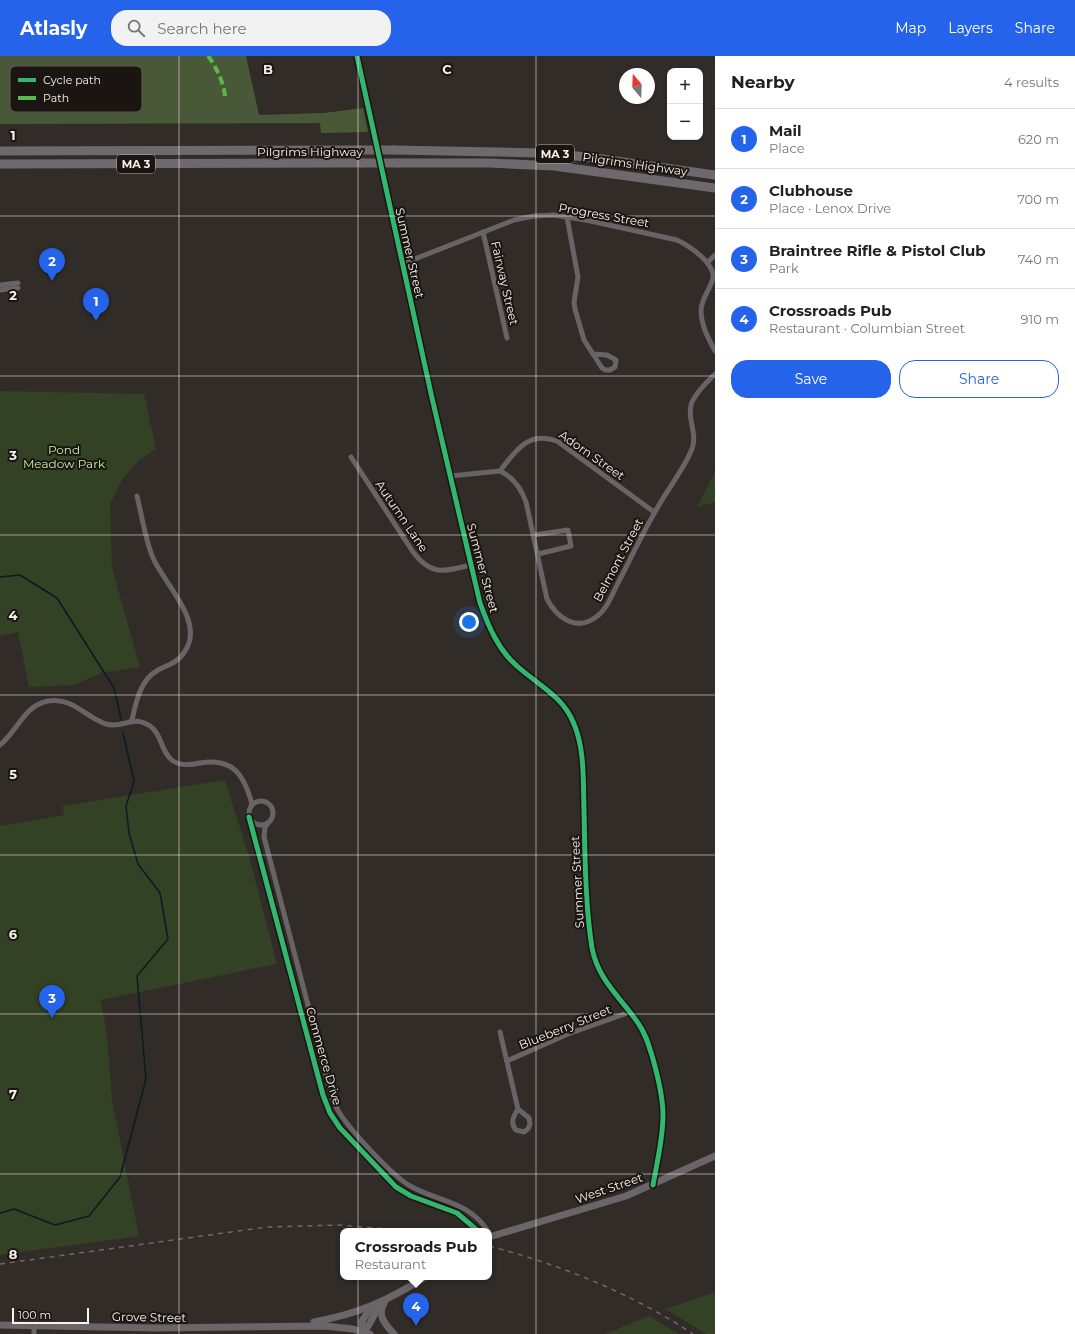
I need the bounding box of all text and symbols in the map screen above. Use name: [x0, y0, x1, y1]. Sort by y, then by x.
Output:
search box: [111, 10, 391, 46]
text: Atlasly: [20, 17, 87, 40]
icon: search: [125, 17, 147, 39]
text: Search here: [157, 19, 247, 38]
text: Map: [895, 19, 926, 37]
text: Layers: [948, 19, 993, 37]
text: Share: [1015, 19, 1055, 37]
text: B: [263, 61, 273, 77]
text: C: [442, 61, 452, 77]
legend: [10, 66, 142, 112]
north arrow: [619, 68, 655, 104]
map controls: [667, 68, 703, 140]
button: +: [667, 68, 703, 104]
text: Nearby: [731, 72, 795, 92]
text: Cycle path: [43, 73, 101, 87]
text: 4 results: [1004, 74, 1059, 90]
text: Path: [43, 91, 69, 105]
button: −: [667, 104, 703, 140]
text: Mail: [769, 121, 802, 140]
text: 1: [10, 127, 16, 143]
text: 1: [741, 131, 747, 147]
text: 620 m: [1018, 131, 1059, 147]
text: Place: [769, 140, 805, 156]
street label: Pilgrims Highway: [257, 144, 363, 159]
road number: MA 3: [536, 145, 574, 163]
street label: Pilgrims Highway: [582, 149, 689, 179]
road number: MA 3: [117, 155, 155, 173]
text: Clubhouse: [769, 181, 853, 200]
text: 2: [740, 191, 748, 207]
text: 700 m: [1017, 191, 1059, 207]
street label: Progress Street: [557, 200, 651, 230]
text: Place · Lenox Drive: [769, 200, 891, 216]
street label: Summer Street: [392, 206, 428, 300]
street label: Fairway Street: [488, 240, 522, 327]
text: Braintree Rifle & Pistol Club: [769, 241, 986, 260]
pin: 2: [39, 248, 65, 281]
text: 3: [740, 251, 748, 267]
text: 740 m: [1018, 251, 1059, 267]
text: Park: [769, 260, 799, 276]
text: 2: [9, 287, 17, 303]
pin: 1: [83, 288, 109, 321]
text: Crossroads Pub: [769, 301, 892, 320]
text: 4: [740, 311, 748, 327]
text: 910 m: [1021, 311, 1059, 327]
text: Restaurant · Columbian Street: [769, 320, 965, 336]
button: Save: [731, 360, 891, 398]
button: Share: [899, 360, 1059, 398]
street label: Adorn Street: [556, 427, 628, 483]
park label: Pond Meadow Park: [23, 442, 106, 471]
text: 3: [8, 447, 17, 463]
street label: Autumn Lane: [373, 477, 431, 555]
street label: Belmont Street: [590, 516, 646, 604]
street label: Summer Street: [464, 521, 502, 615]
text: 4: [9, 607, 18, 623]
your location: [459, 612, 479, 632]
text: 5: [9, 766, 17, 782]
street label: Summer Street: [567, 835, 587, 929]
text: 6: [9, 926, 18, 942]
pin: 3: [39, 985, 65, 1018]
street label: Blueberry Street: [517, 1002, 614, 1052]
street label: Commerce Drive: [303, 1005, 345, 1107]
text: 7: [9, 1086, 17, 1102]
street label: West Street: [573, 1169, 645, 1206]
popup: [340, 1228, 492, 1280]
text: Crossroads Pub: [355, 1237, 477, 1256]
text: 8: [9, 1246, 18, 1262]
text: Restaurant: [355, 1256, 426, 1272]
pin: 4: [403, 1293, 429, 1326]
scale bar: [12, 1306, 89, 1325]
text: 100 m: [18, 1308, 51, 1322]
street label: Grove Street: [112, 1309, 186, 1325]

